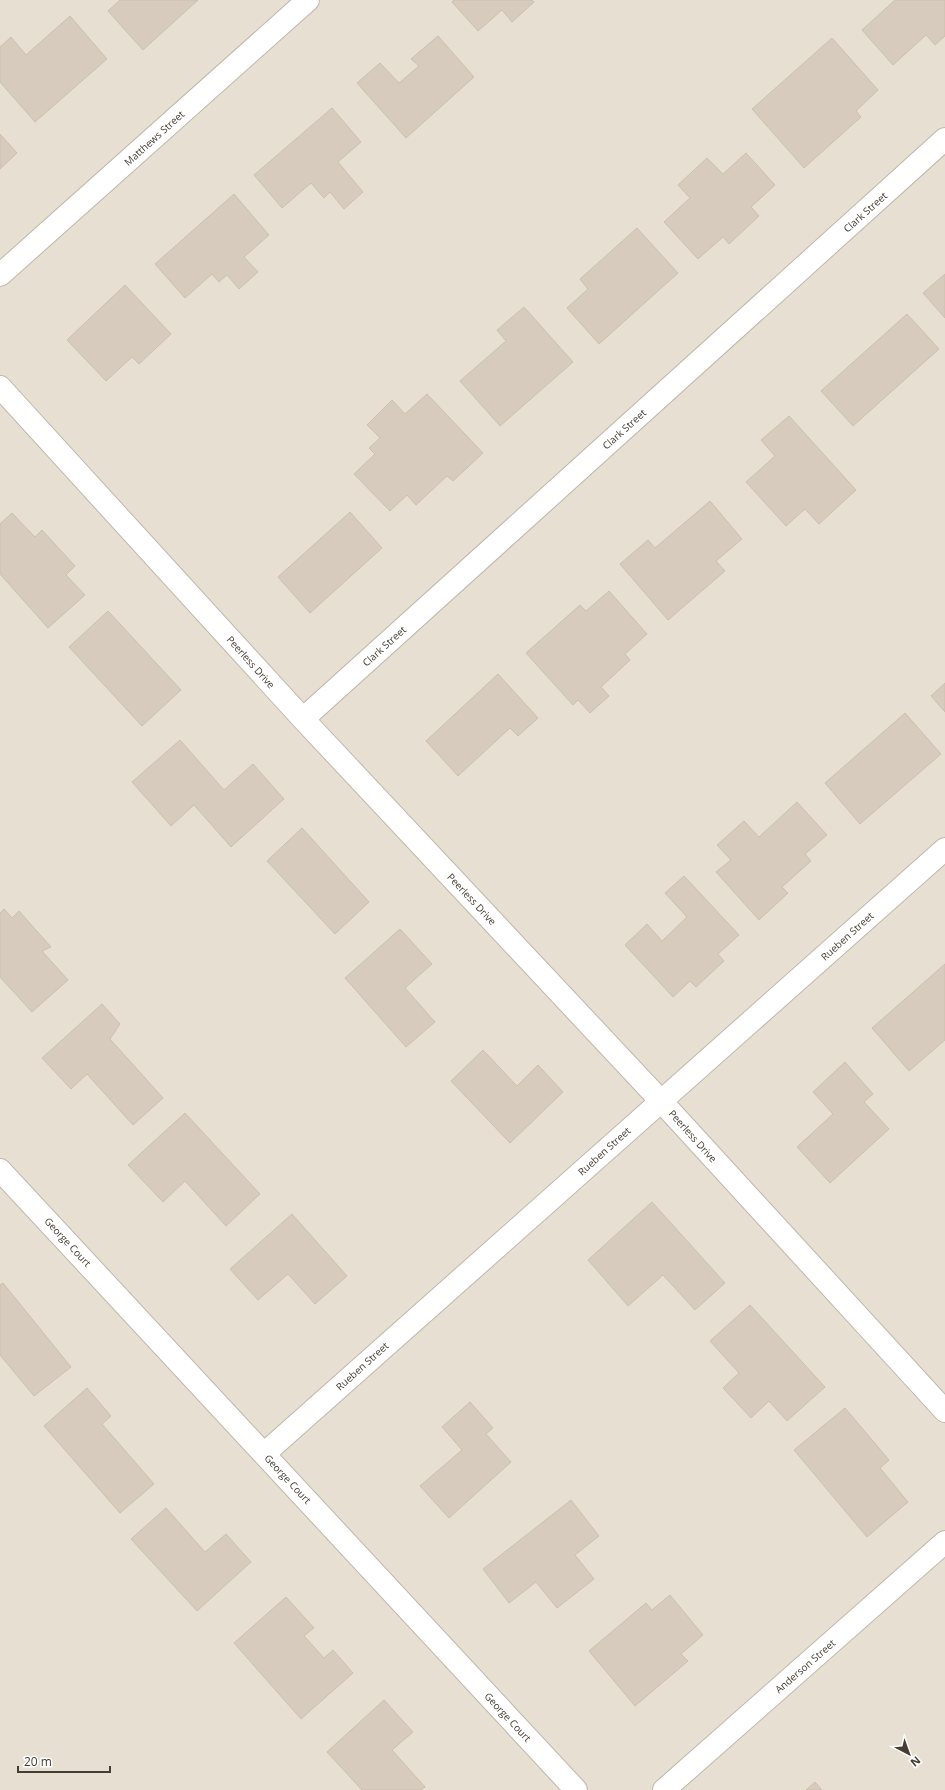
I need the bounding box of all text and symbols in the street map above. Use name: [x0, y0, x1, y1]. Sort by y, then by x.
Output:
street label: Matthews Street: [121, 107, 187, 169]
street label: Clark Street: [840, 188, 890, 235]
street label: Clark Street: [599, 405, 649, 452]
street label: Clark Street: [359, 622, 409, 669]
street label: Peerless Drive: [224, 633, 279, 692]
street label: Peerless Drive: [444, 870, 500, 928]
street label: Rueben Street: [818, 908, 877, 963]
street label: Peerless Drive: [666, 1107, 721, 1166]
street label: Rueben Street: [575, 1123, 634, 1178]
street label: George Court: [41, 1214, 95, 1270]
street label: Rueben Street: [333, 1338, 392, 1393]
street label: George Court: [261, 1451, 315, 1507]
street label: Anderson Street: [772, 1636, 838, 1696]
street label: George Court: [481, 1689, 535, 1745]
north arrow: [889, 1734, 929, 1774]
scale bar: [18, 1748, 110, 1774]
text: 20 m: [24, 1753, 52, 1770]
text: N: [908, 1753, 924, 1771]

